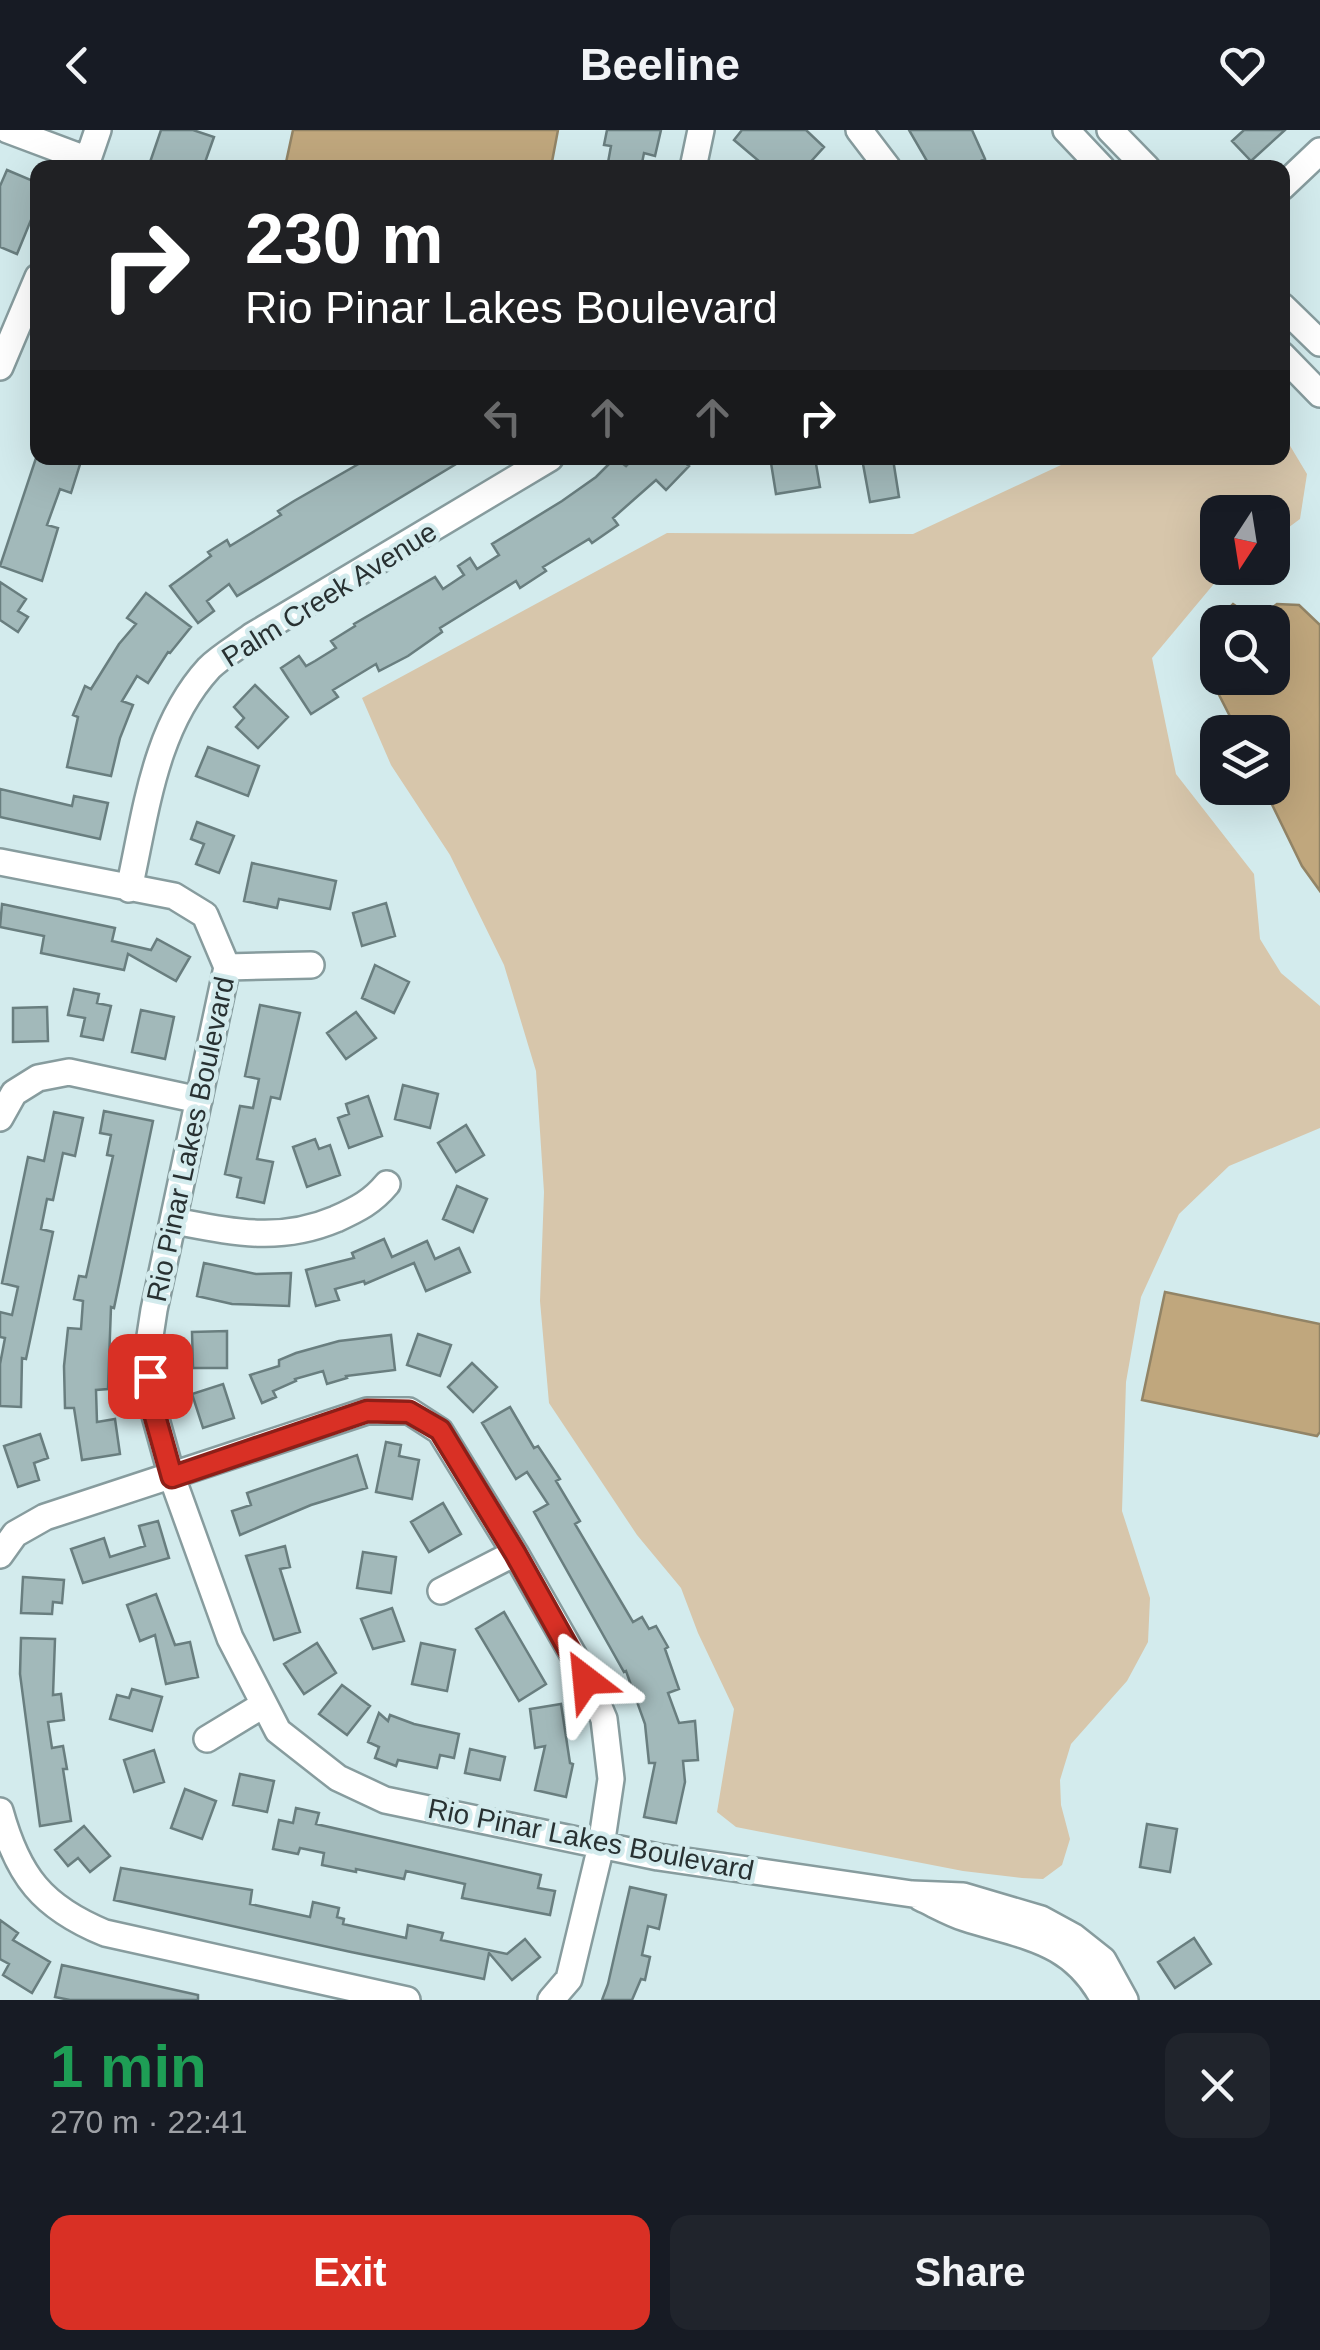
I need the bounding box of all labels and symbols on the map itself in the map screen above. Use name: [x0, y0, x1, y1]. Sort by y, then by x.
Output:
north arrow: [1200, 495, 1290, 585]
street label: Palm Creek Avenue: [216, 516, 442, 673]
street label: Rio Pinar Lakes Boulevard: [141, 974, 240, 1304]
pin: [108, 1334, 193, 1419]
position arrow: [534, 1628, 638, 1732]
street label: Rio Pinar Lakes Boulevard: [425, 1793, 757, 1886]

